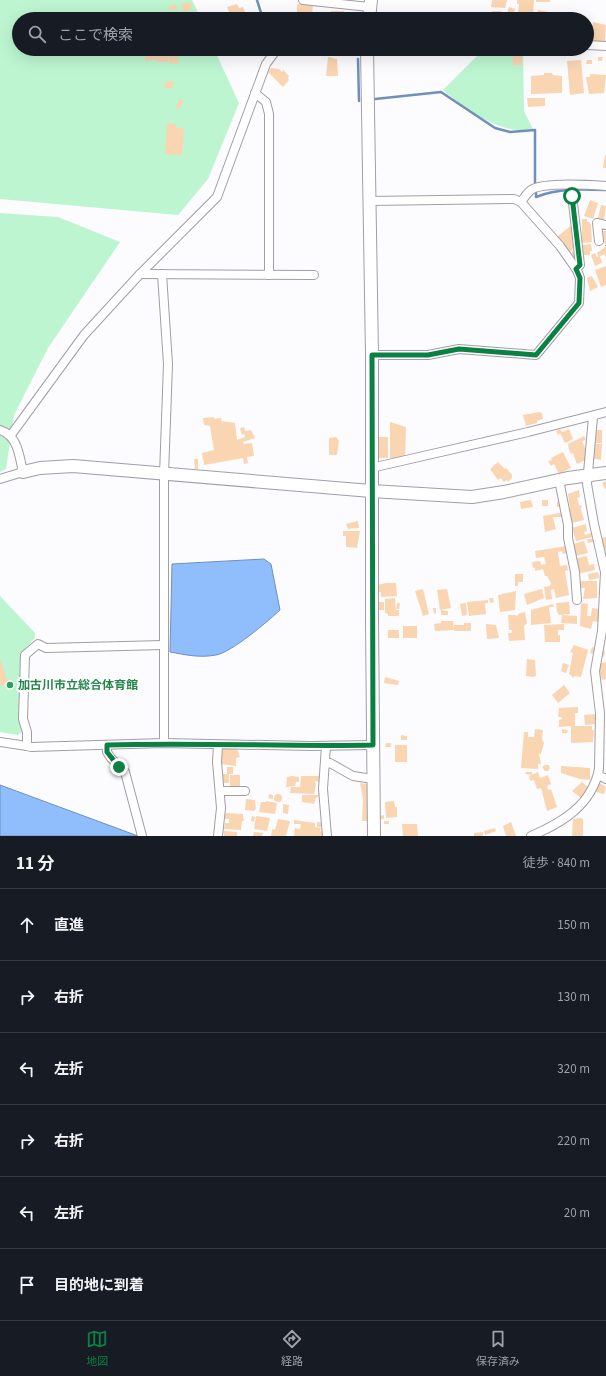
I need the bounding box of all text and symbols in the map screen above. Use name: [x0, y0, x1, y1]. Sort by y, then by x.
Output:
search box: [12, 12, 594, 56]
icon: search: [26, 23, 48, 45]
text: ここで検索: [58, 25, 133, 46]
route start: [563, 187, 581, 205]
place label: 加古川市立総合体育館: [18, 677, 138, 694]
marker: 加古川市立総合体育館: [5, 680, 15, 690]
route end: [110, 758, 128, 776]
text: 11 分: [16, 852, 54, 876]
text: 徒歩 · 840 m: [523, 854, 590, 872]
icon: ahead: [16, 914, 38, 936]
text: 直進: [54, 915, 84, 936]
text: 150 m: [557, 916, 590, 934]
icon: right: [16, 986, 38, 1008]
text: 右折: [54, 987, 84, 1008]
text: 130 m: [557, 988, 590, 1006]
icon: left: [16, 1058, 38, 1080]
text: 左折: [54, 1059, 84, 1080]
text: 320 m: [557, 1060, 590, 1078]
icon: right: [16, 1130, 38, 1152]
text: 右折: [54, 1131, 84, 1152]
text: 220 m: [557, 1132, 590, 1150]
icon: left: [16, 1202, 38, 1224]
text: 左折: [54, 1203, 84, 1224]
text: 20 m: [564, 1204, 590, 1222]
icon: arrive: [16, 1274, 38, 1296]
text: 目的地に到着: [54, 1275, 144, 1296]
tab: 地図: [86, 1328, 108, 1369]
tab: 経路: [281, 1328, 303, 1369]
tab: 保存済み: [476, 1328, 520, 1369]

